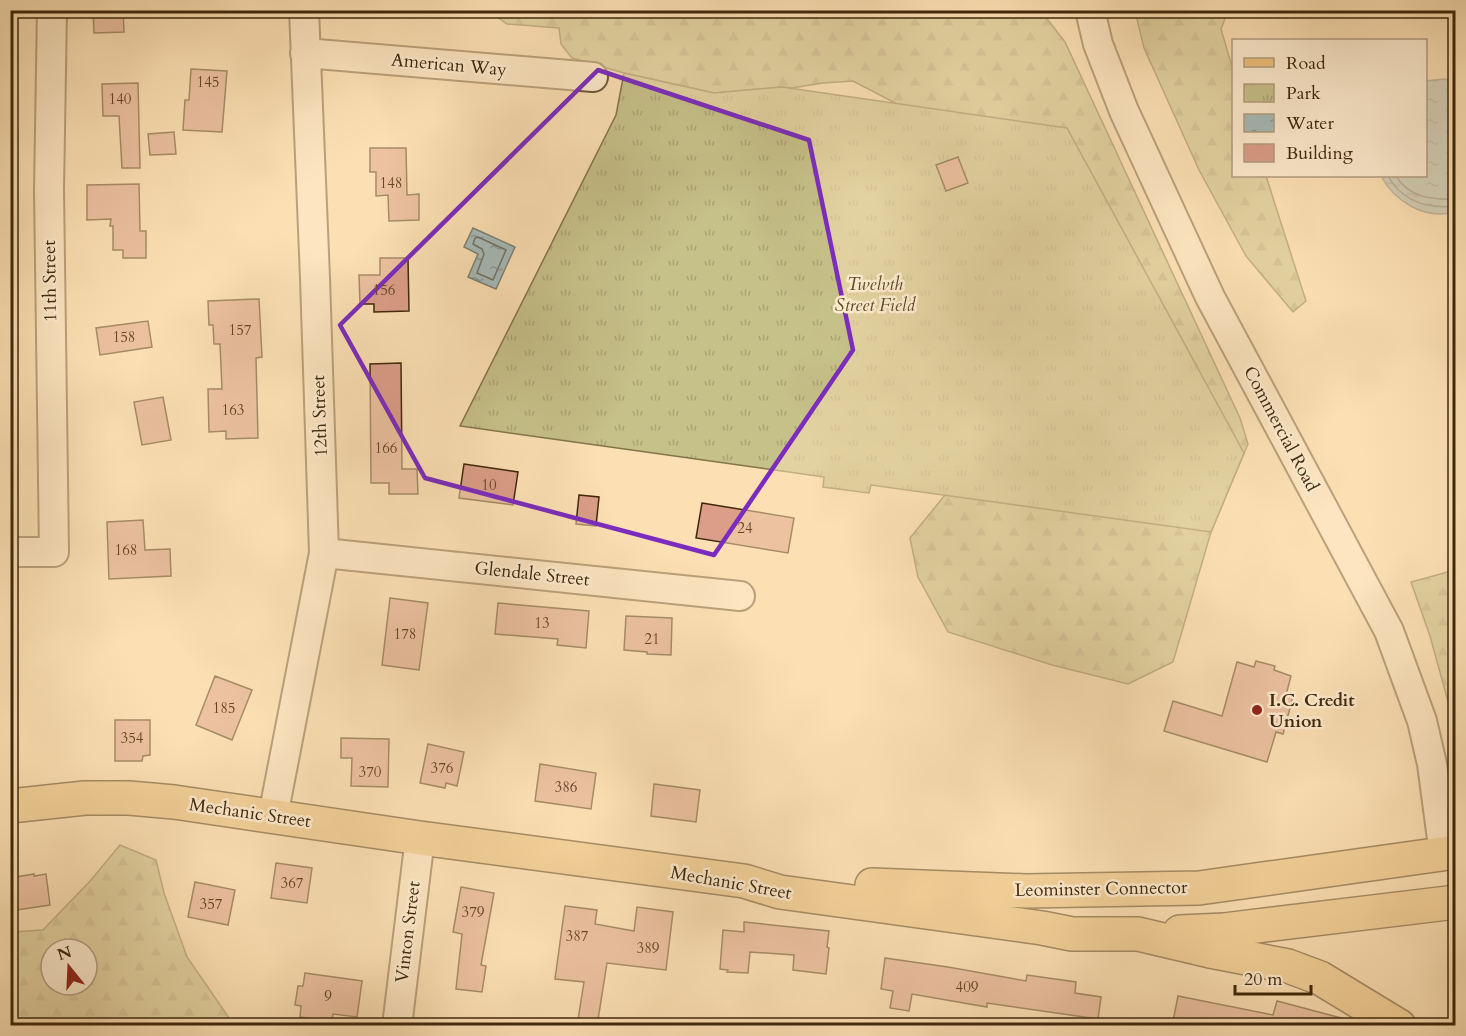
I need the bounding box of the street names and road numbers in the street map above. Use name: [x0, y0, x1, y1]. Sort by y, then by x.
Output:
street label: American Way: [390, 47, 508, 83]
street label: 11th Street: [37, 239, 63, 322]
street label: Commercial Road: [1237, 362, 1325, 496]
street label: 12th Street: [306, 374, 334, 457]
street label: Glendale Street: [473, 556, 591, 592]
street label: Mechanic Street: [188, 792, 313, 834]
street label: Mechanic Street: [668, 860, 794, 906]
street label: Leominster Connector: [1014, 875, 1188, 903]
street label: Vinton Street: [389, 879, 427, 984]

